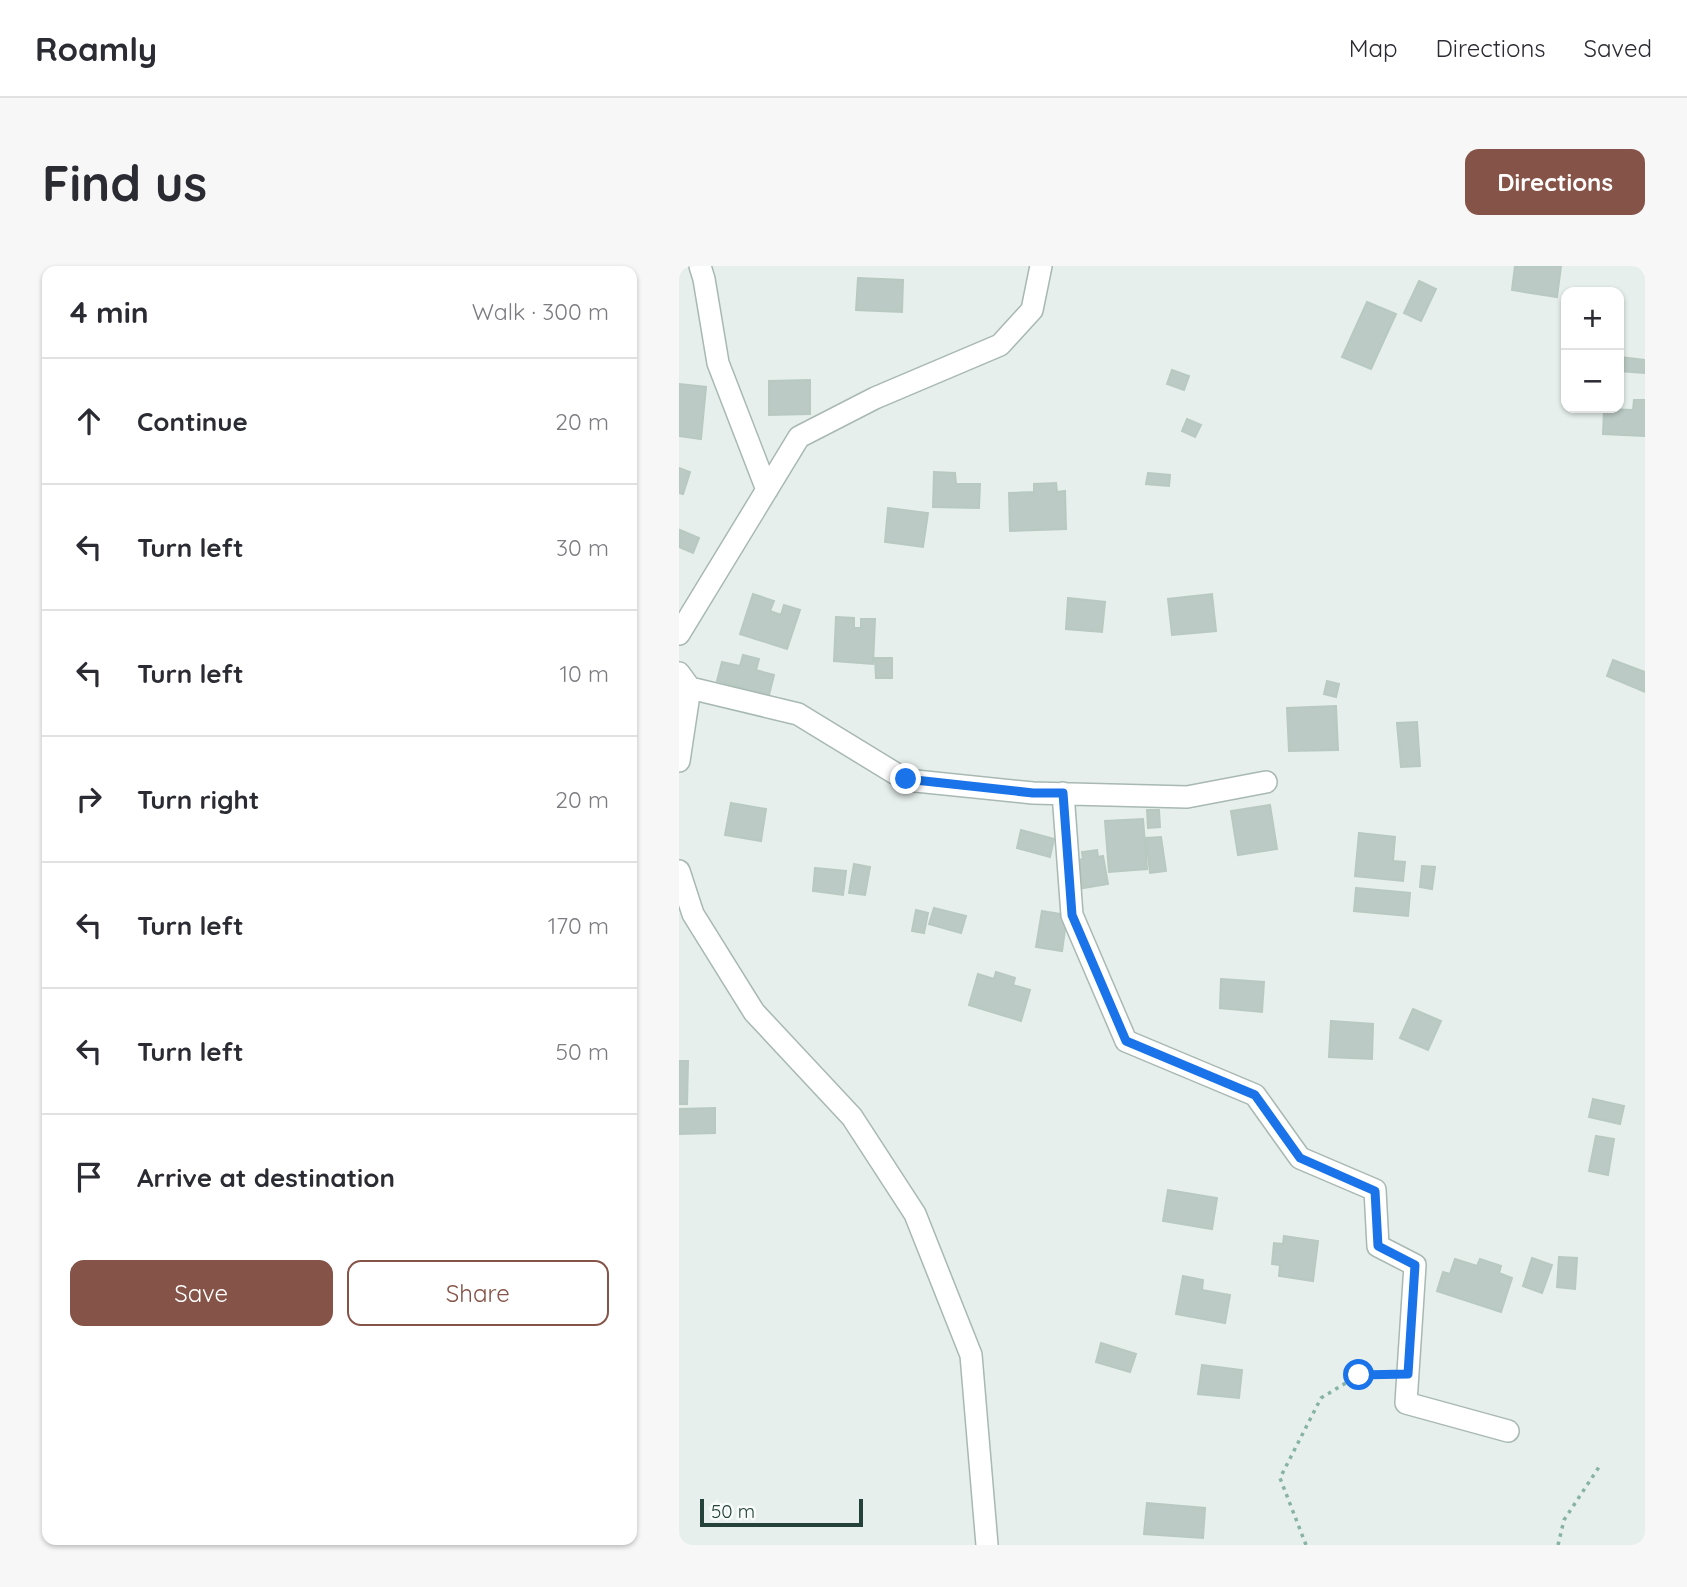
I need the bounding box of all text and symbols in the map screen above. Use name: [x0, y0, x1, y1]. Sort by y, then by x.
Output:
text: Roamly: [35, 28, 157, 69]
text: Map: [1349, 33, 1398, 63]
text: Directions: [1436, 33, 1546, 63]
text: Saved: [1584, 33, 1652, 63]
button: Directions: [1465, 149, 1645, 215]
text: Find us: [42, 152, 207, 213]
map controls: [1561, 287, 1624, 413]
button: +: [1561, 287, 1624, 350]
text: 4 min: [70, 293, 149, 331]
text: Walk · 300 m: [472, 297, 609, 326]
button: −: [1561, 350, 1624, 413]
icon: ahead: [70, 402, 108, 440]
text: Continue: [137, 405, 248, 438]
text: 20 m: [555, 407, 609, 436]
icon: left: [70, 528, 108, 566]
text: Turn left: [137, 531, 244, 564]
text: 30 m: [556, 533, 609, 562]
icon: left: [70, 654, 108, 692]
text: Turn left: [137, 657, 244, 690]
text: 10 m: [560, 659, 609, 688]
route end: [890, 763, 921, 794]
icon: right: [70, 780, 108, 818]
text: Turn right: [137, 783, 259, 816]
text: 20 m: [555, 785, 609, 814]
icon: left: [70, 906, 108, 944]
text: Turn left: [137, 909, 244, 942]
text: 170 m: [548, 911, 609, 940]
icon: left: [70, 1032, 108, 1070]
text: Turn left: [137, 1035, 244, 1068]
text: 50 m: [556, 1037, 609, 1066]
icon: arrive: [70, 1158, 108, 1196]
text: Arrive at destination: [137, 1161, 395, 1194]
button: Save: [70, 1260, 333, 1326]
button: Share: [347, 1260, 609, 1326]
route start: [1343, 1359, 1374, 1390]
scale bar: [700, 1496, 863, 1528]
text: 50 m: [711, 1499, 755, 1523]

